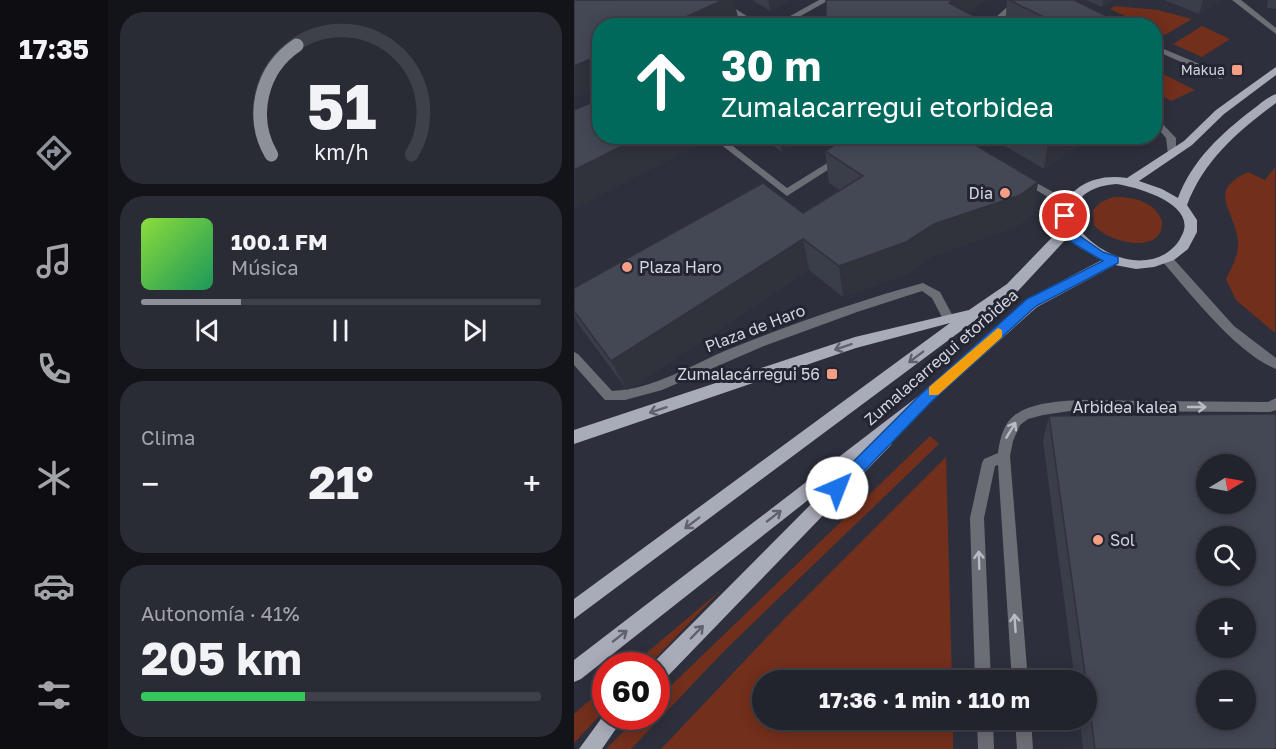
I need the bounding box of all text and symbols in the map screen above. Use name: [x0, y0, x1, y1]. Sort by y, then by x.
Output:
text: 17:35: [19, 33, 89, 65]
text: 30 m: [721, 40, 821, 90]
icon: ahead: [622, 42, 700, 120]
place label: Makua: [1181, 61, 1225, 78]
marker: Makua: [1230, 63, 1244, 77]
text: 51: [306, 68, 376, 143]
text: Zumalacarregui etorbidea: [721, 91, 1054, 123]
icon: directions: [33, 132, 75, 174]
text: km/h: [314, 140, 368, 166]
place label: Dia: [968, 183, 993, 203]
marker: Dia: [998, 186, 1012, 200]
pin: [1039, 190, 1090, 241]
icon: arrive: [1048, 199, 1081, 232]
text: 100.1 FM: [231, 228, 327, 255]
icon: music: [33, 240, 75, 282]
text: Música: [231, 255, 298, 279]
place label: Plaza Haro: [639, 257, 722, 277]
marker: Plaza Haro: [620, 260, 634, 274]
street label: Zumalacarregui etorbidea: [860, 285, 1022, 429]
street label: Plaza de Haro: [702, 300, 808, 356]
icon: previous: [191, 314, 224, 347]
icon: pause: [324, 314, 357, 347]
icon: next: [458, 314, 491, 347]
one-way arrow: [834, 342, 853, 353]
icon: phone: [33, 348, 75, 390]
one-way arrow: [909, 350, 925, 363]
place label: Zumalacárregui 56: [678, 364, 820, 384]
marker: Zumalacárregui 56: [825, 367, 839, 381]
street label: Arbidea kalea: [1073, 397, 1177, 417]
one-way arrow: [1186, 401, 1206, 413]
one-way arrow: [649, 405, 668, 416]
one-way arrow: [1005, 422, 1017, 439]
text: Clima: [141, 425, 195, 449]
north arrow: [1196, 454, 1256, 514]
map controls: [1196, 454, 1256, 730]
text: 21°: [308, 455, 374, 509]
position arrow: [805, 456, 869, 520]
icon: climate: [33, 457, 75, 499]
text: −: [141, 464, 159, 503]
text: +: [523, 464, 541, 503]
one-way arrow: [766, 510, 782, 523]
one-way arrow: [685, 516, 701, 529]
button: search: [1196, 526, 1256, 586]
place label: Sol: [1110, 530, 1135, 550]
marker: Sol: [1091, 533, 1105, 547]
one-way arrow: [973, 550, 984, 570]
icon: car: [33, 565, 75, 607]
button: +: [1196, 598, 1256, 658]
text: Autonomía · 41%: [141, 601, 299, 625]
one-way arrow: [1009, 613, 1020, 633]
one-way arrow: [690, 624, 705, 639]
one-way arrow: [612, 630, 628, 643]
text: 205 km: [141, 631, 302, 685]
speed limit sign: 60: [592, 652, 670, 730]
button: −: [1196, 670, 1256, 730]
icon: filters: [33, 674, 75, 716]
text: 17:36 · 1 min · 110 m: [819, 686, 1030, 713]

